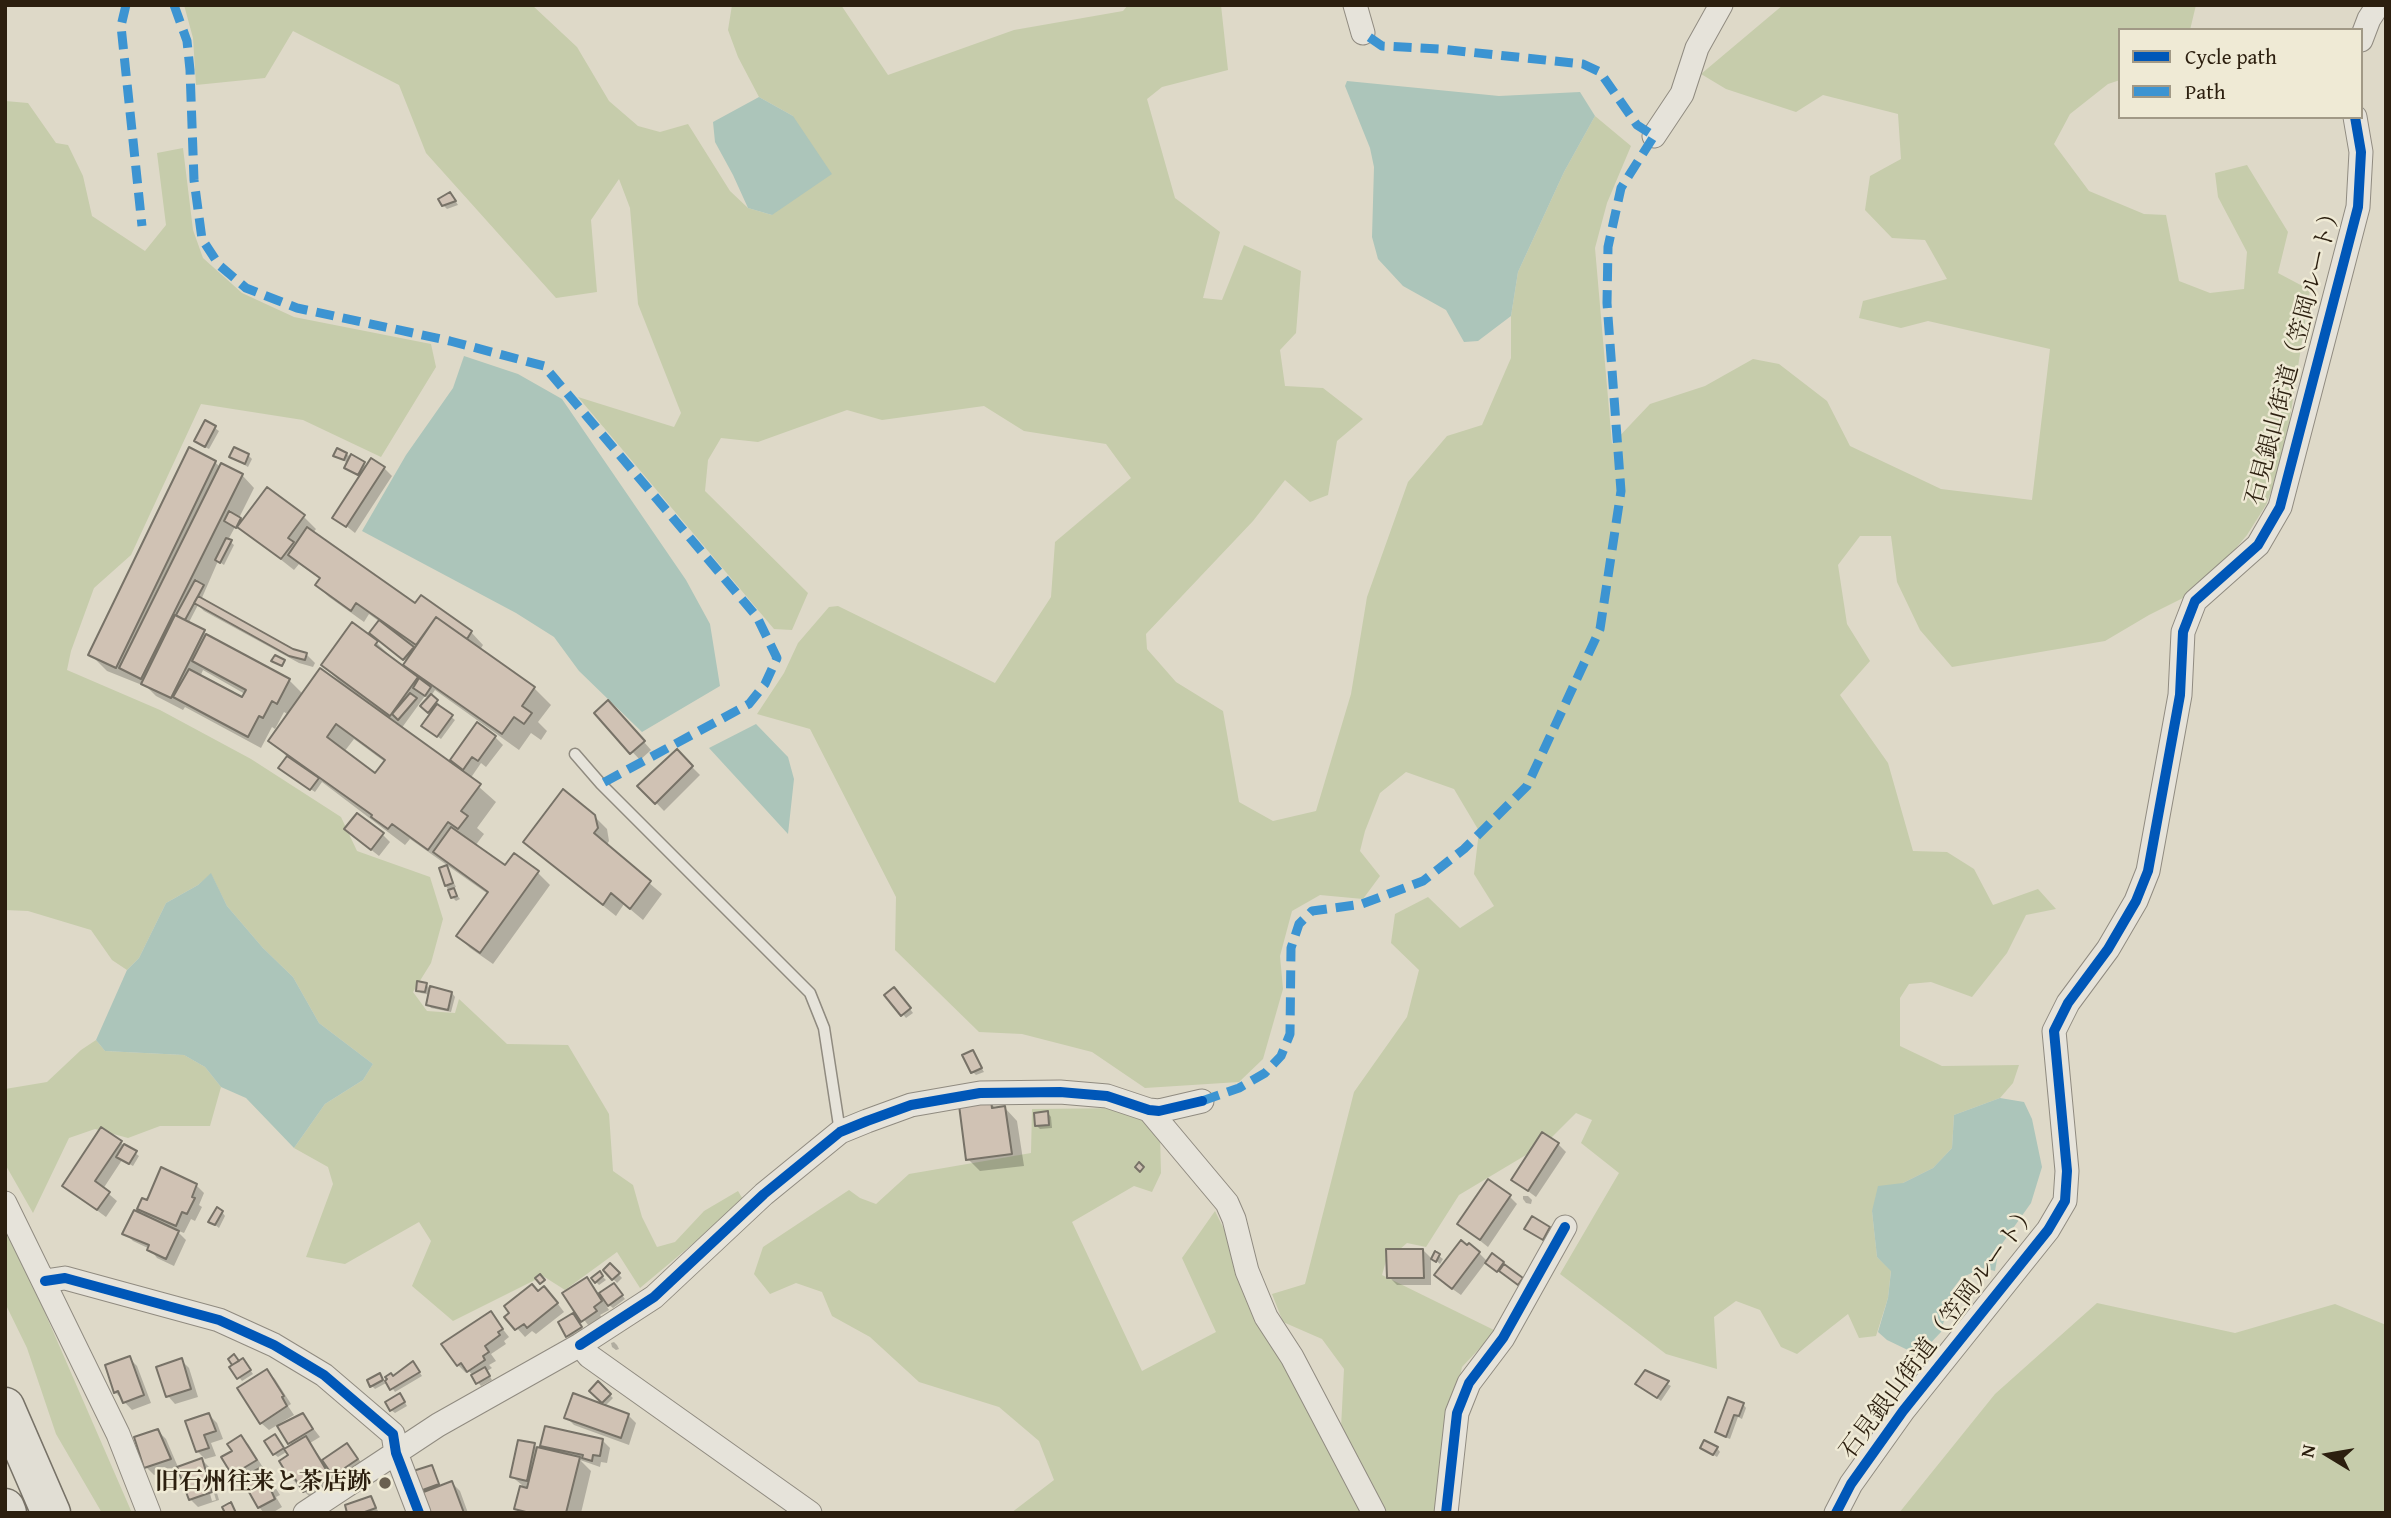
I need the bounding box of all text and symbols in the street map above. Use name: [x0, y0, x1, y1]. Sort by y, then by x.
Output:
legend: [2118, 28, 2363, 119]
text: Cycle path: [2185, 41, 2277, 72]
text: Path: [2185, 76, 2225, 107]
street label: 石見銀山街道（笠岡ルート）: [2241, 200, 2349, 508]
street label: 石見銀山街道（笠岡ルート）: [1835, 1199, 2045, 1465]
north arrow: [2293, 1420, 2363, 1490]
text: N: [2292, 1442, 2322, 1460]
place label: 旧石州往来と茶店跡: [155, 1469, 371, 1497]
marker: 旧石州往来と茶店跡: [377, 1475, 393, 1491]

